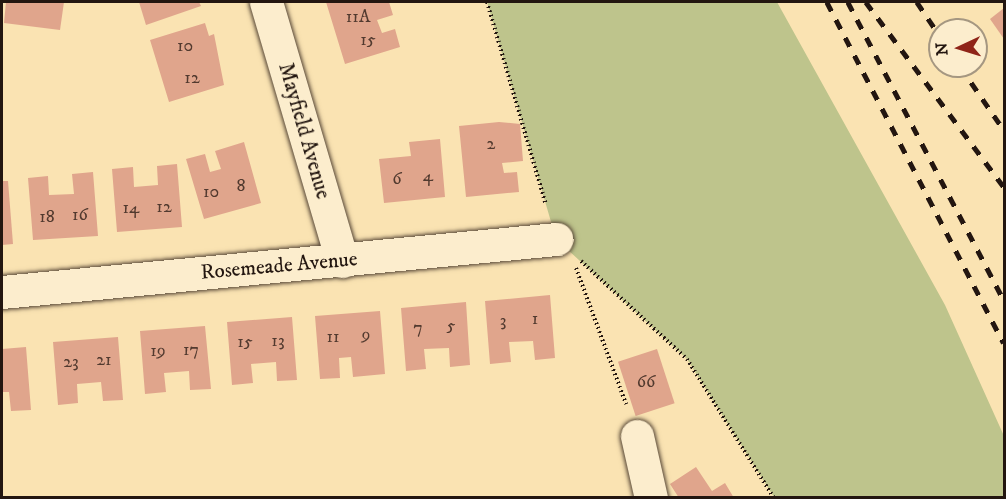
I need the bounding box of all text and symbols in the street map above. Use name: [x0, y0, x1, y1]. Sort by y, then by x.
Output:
house number: 11A: [346, 6, 370, 28]
north arrow: [928, 18, 988, 78]
house number: 15: [360, 29, 376, 51]
house number: 10: [177, 35, 193, 57]
text: N: [932, 42, 952, 56]
street label: Mayfield Avenue: [273, 60, 335, 202]
house number: 12: [184, 67, 200, 89]
house number: 2: [487, 133, 495, 155]
house number: 4: [423, 165, 433, 187]
house number: 6: [392, 168, 402, 190]
house number: 8: [236, 175, 246, 197]
house number: 10: [203, 181, 219, 203]
house number: 12: [156, 196, 172, 218]
house number: 14: [123, 197, 139, 219]
house number: 16: [72, 204, 88, 226]
house number: 18: [39, 206, 55, 228]
street label: Rosemeade Avenue: [200, 247, 358, 285]
house number: 1: [532, 308, 538, 330]
house number: 3: [500, 310, 506, 332]
house number: 5: [447, 315, 455, 337]
house number: 7: [413, 317, 423, 339]
house number: 9: [362, 324, 370, 346]
house number: 11: [326, 326, 340, 348]
house number: 13: [271, 330, 285, 352]
house number: 15: [237, 331, 253, 353]
house number: 17: [183, 339, 199, 361]
house number: 19: [150, 340, 166, 362]
house number: 21: [96, 349, 112, 371]
house number: 23: [63, 351, 79, 373]
house number: 66: [637, 371, 655, 393]

